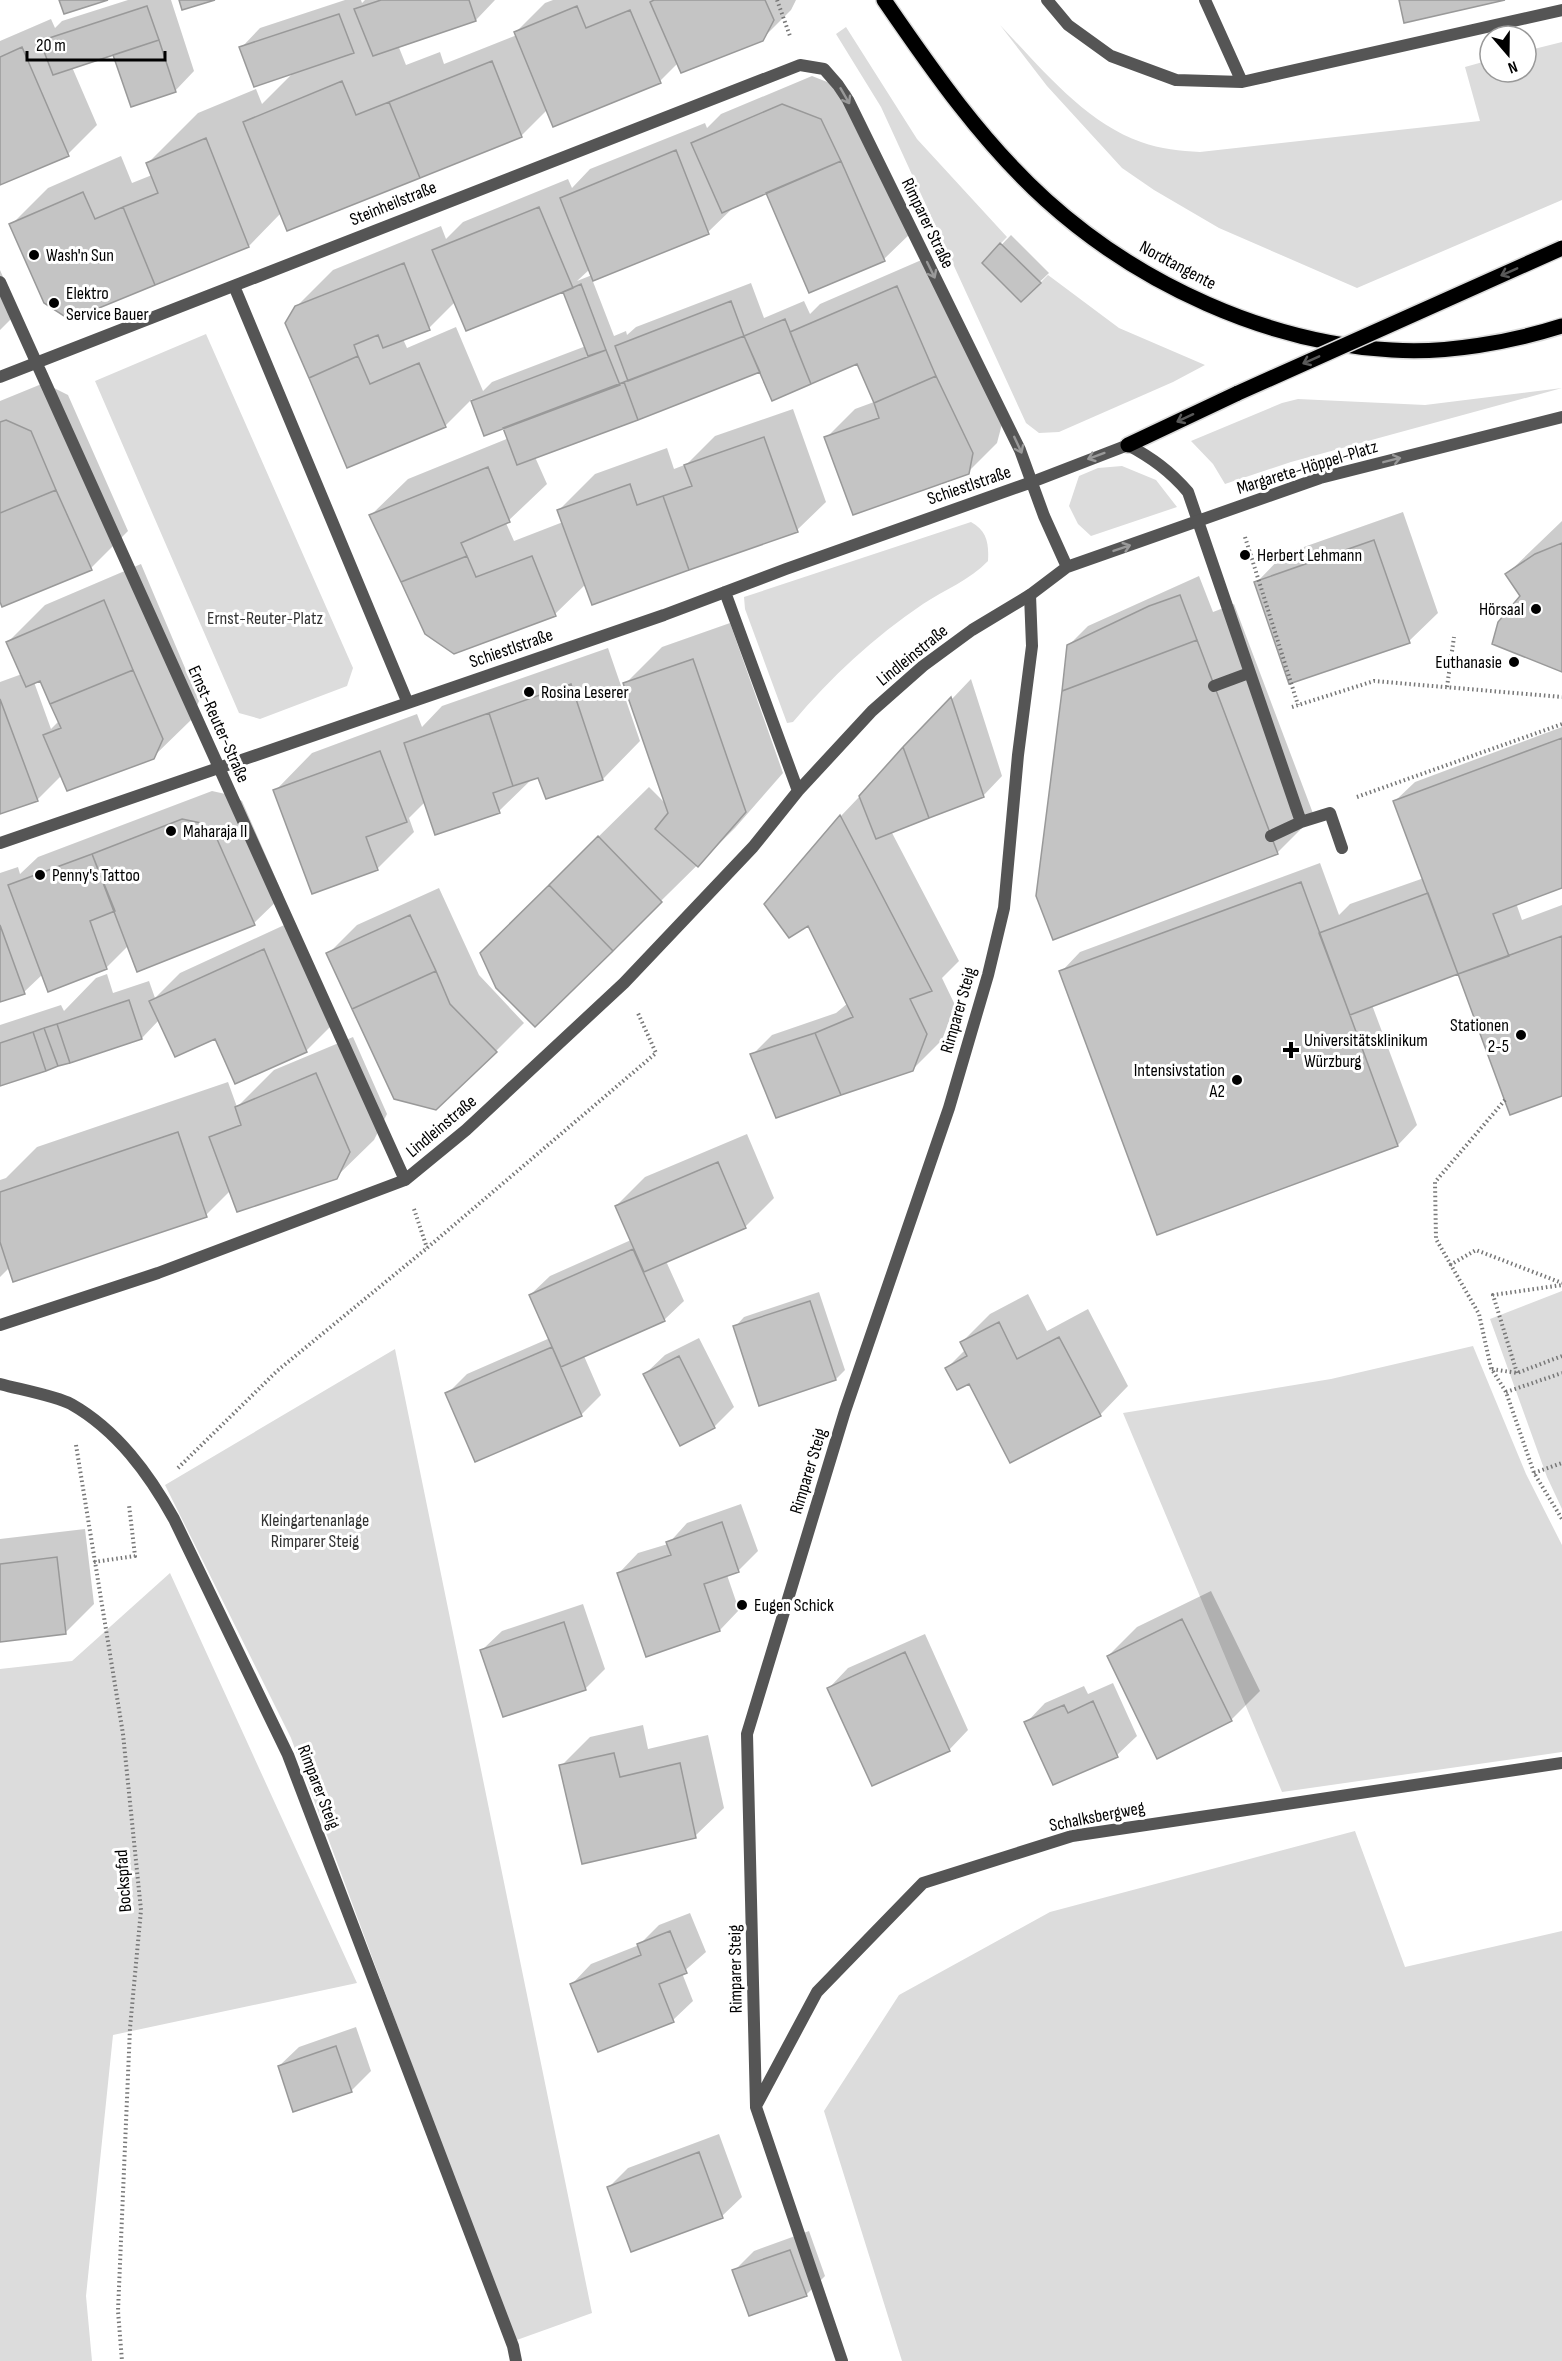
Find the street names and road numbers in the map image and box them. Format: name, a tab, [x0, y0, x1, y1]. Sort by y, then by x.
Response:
street label: Rimparer Straße	[897, 175, 958, 272]
street label: Steinheilstraße	[347, 177, 440, 230]
street label: Nordtangente	[1136, 236, 1220, 294]
street label: Margarete-Höppel-Platz	[1234, 436, 1381, 499]
street label: Schiestlstraße	[925, 461, 1014, 510]
street label: Lindleinstraße	[873, 620, 952, 690]
street label: Schiestlstraße	[467, 624, 556, 673]
street label: Ernst-Reuter-Straße	[183, 663, 254, 786]
street label: Rimparer Steig	[936, 965, 981, 1056]
street label: Lindleinstraße	[402, 1091, 481, 1162]
street label: Rimparer Steig	[785, 1426, 831, 1517]
street label: Rimparer Steig	[293, 1742, 344, 1832]
street label: Schalksbergweg	[1048, 1797, 1147, 1836]
street label: Bockspfad	[111, 1849, 136, 1913]
street label: Rimparer Steig	[724, 1925, 747, 2013]

